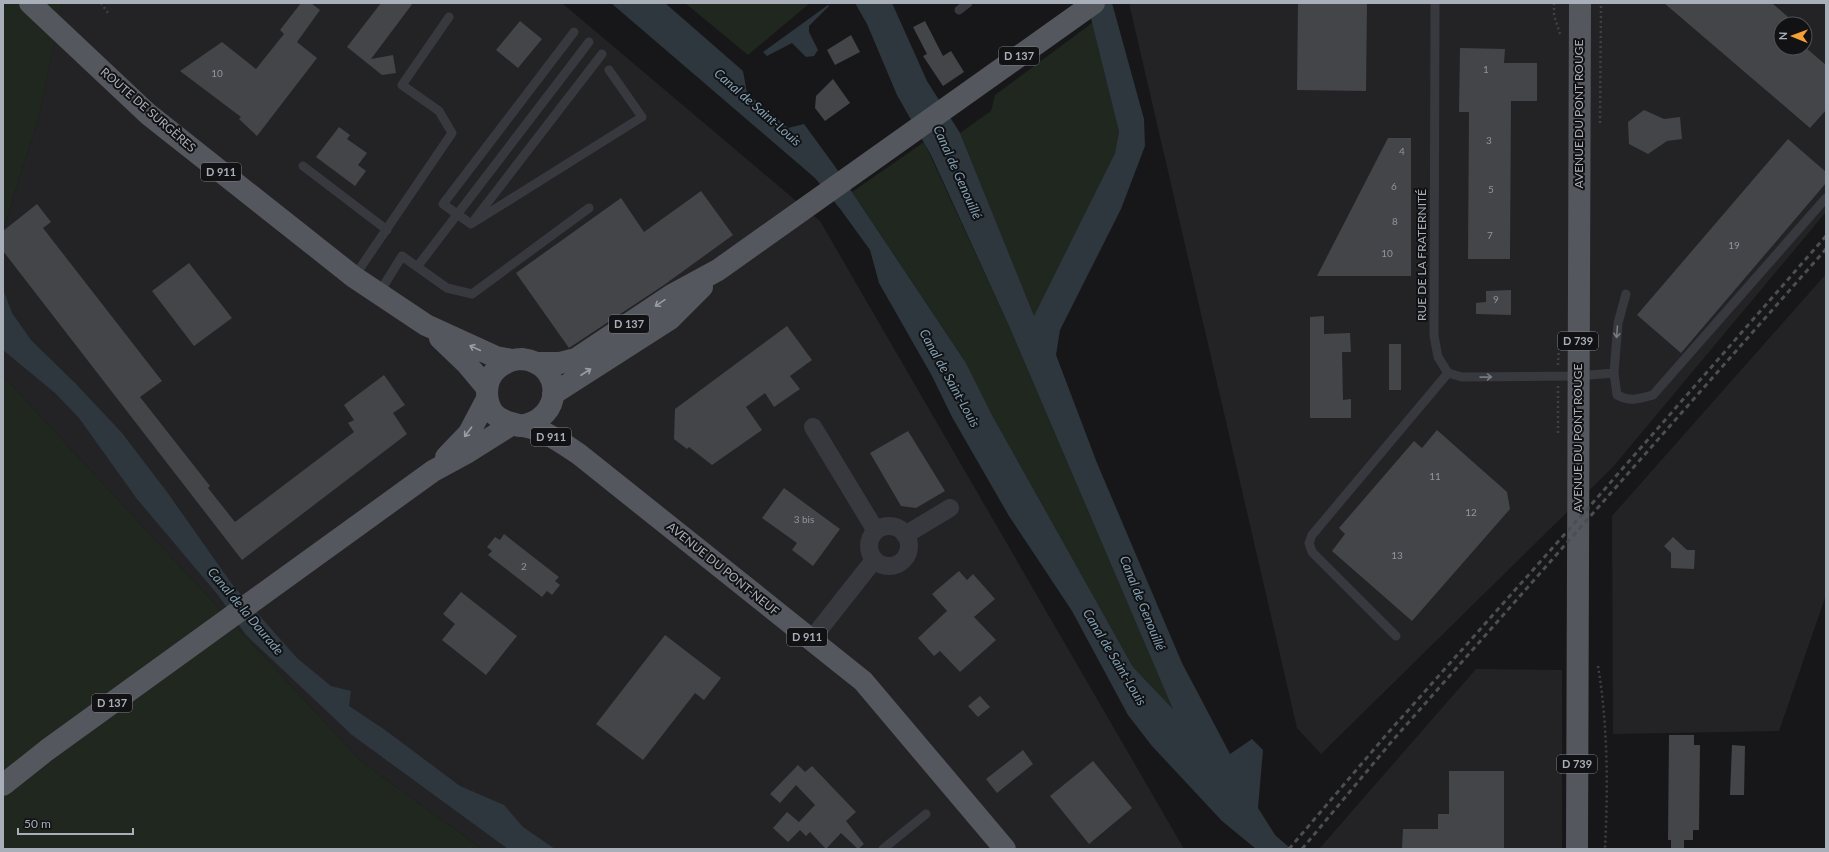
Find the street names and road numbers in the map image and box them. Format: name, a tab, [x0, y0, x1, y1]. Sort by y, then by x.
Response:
street label: AVENUE DU PONT ROUGE	[1571, 39, 1586, 188]
road number: D 137	[999, 47, 1039, 65]
street label: ROUTE DE SURGÈRES	[98, 64, 199, 155]
road number: D 911	[201, 163, 241, 181]
street label: RUE DE LA FRATERNITÉ	[1414, 189, 1429, 321]
road number: D 137	[609, 315, 649, 333]
road number: D 739	[1558, 332, 1598, 350]
street label: AVENUE DU PONT ROUGE	[1570, 363, 1585, 512]
road number: D 911	[531, 428, 571, 446]
street label: AVENUE DU PONT-NEUF	[664, 519, 783, 619]
road number: D 911	[787, 628, 827, 646]
road number: D 137	[92, 694, 132, 712]
road number: D 739	[1557, 755, 1597, 773]

